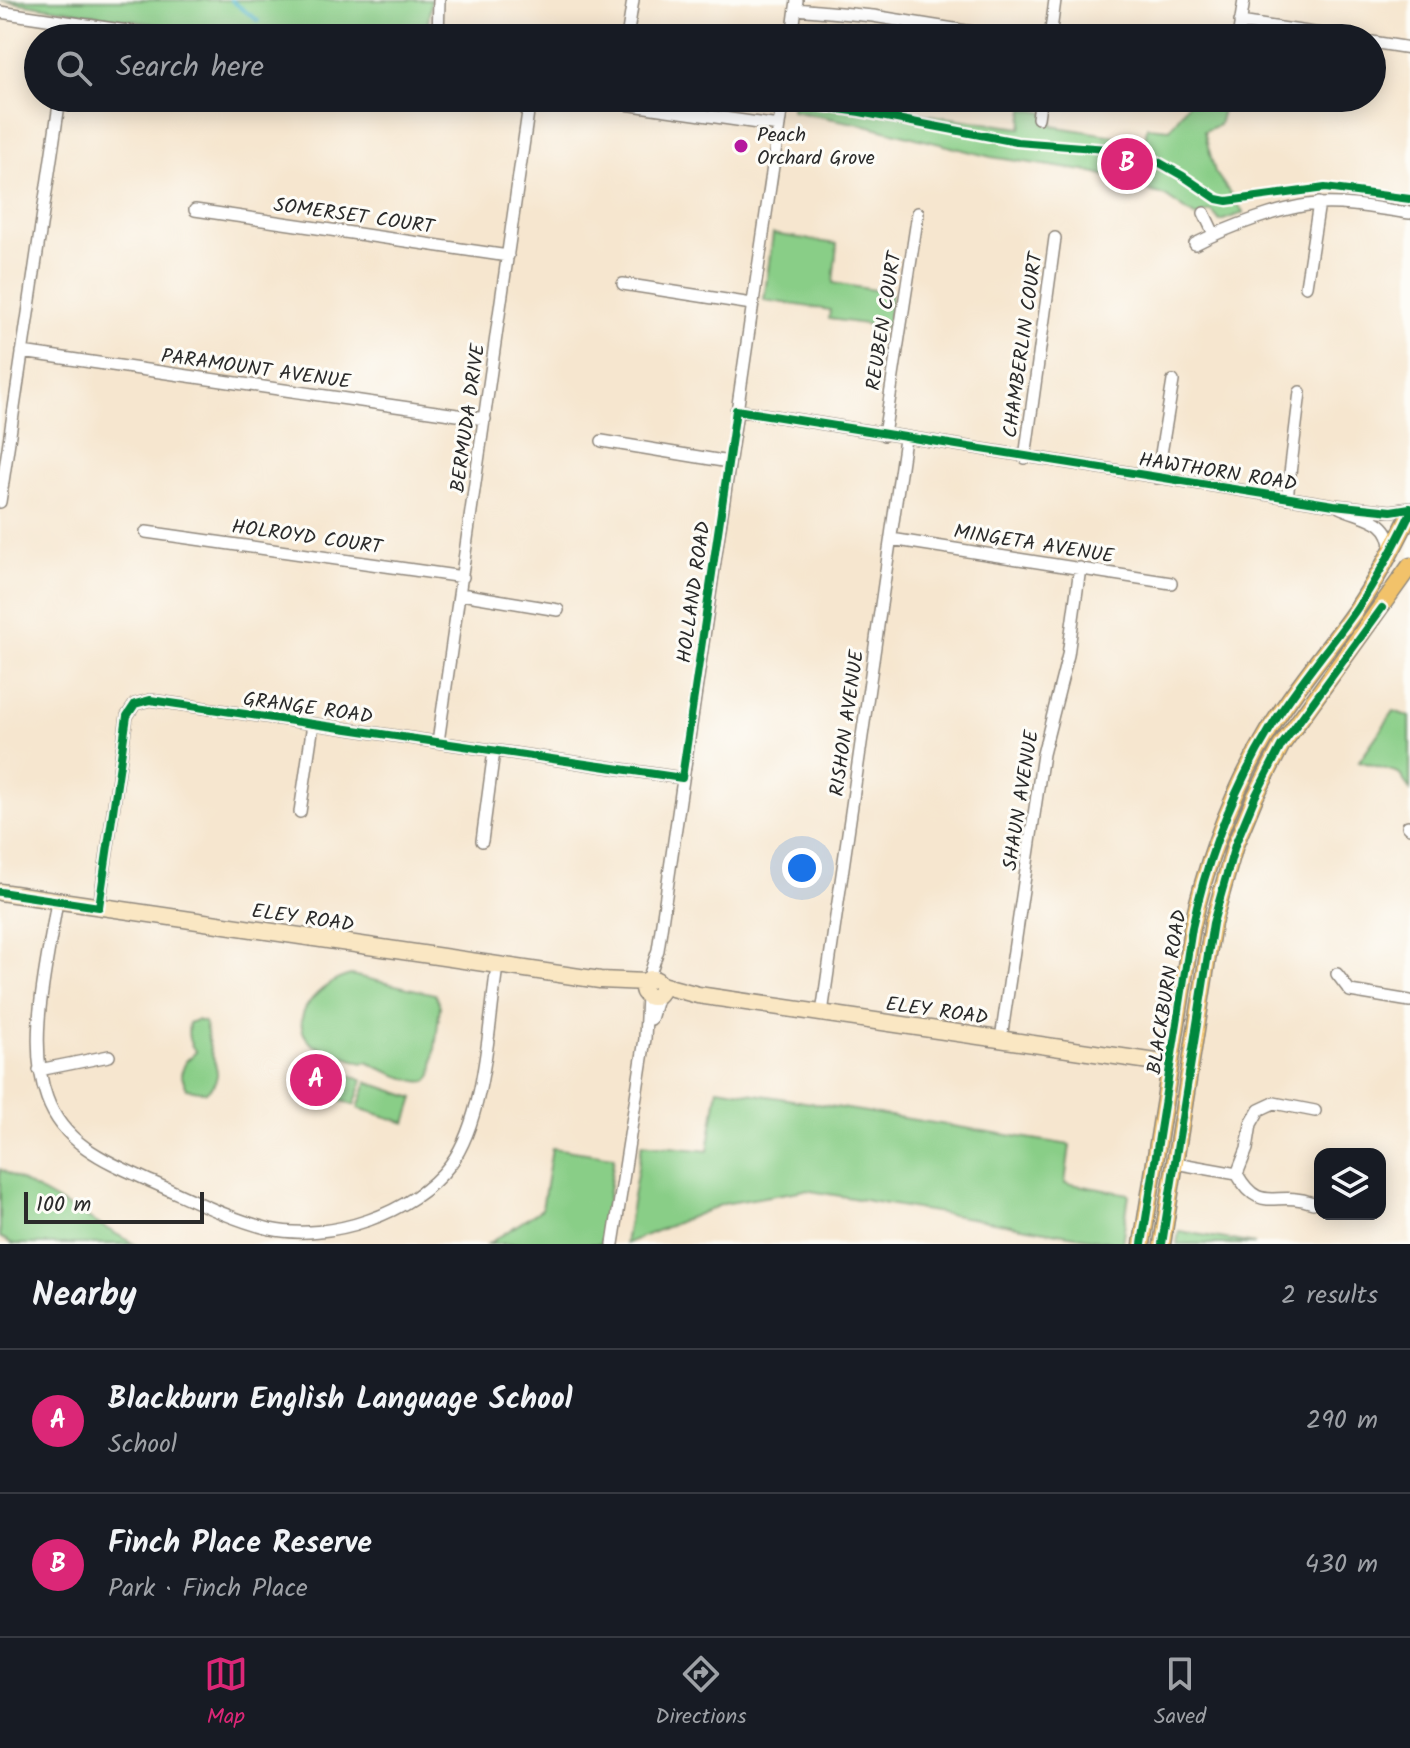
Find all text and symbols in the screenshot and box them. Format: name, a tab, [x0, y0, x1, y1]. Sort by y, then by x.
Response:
search box	[24, 24, 1386, 112]
text: Search here	[116, 44, 264, 92]
icon: search	[52, 46, 96, 90]
place label: Peach Orchard Grove	[757, 120, 875, 175]
pin: B	[1101, 134, 1153, 194]
marker: Peach Orchard Grove	[732, 137, 750, 155]
street label: SOMERSET COURT	[271, 190, 438, 244]
street label: REUBEN COURT	[858, 247, 912, 393]
street label: CHAMBERLIN COURT	[995, 248, 1053, 440]
street label: BERMUDA DRIVE	[443, 340, 495, 495]
street label: PARAMOUNT AVENUE	[159, 341, 354, 399]
street label: HAWTHORN ROAD	[1136, 445, 1299, 501]
street label: HOLROYD COURT	[229, 512, 386, 565]
street label: MINGETA AVENUE	[951, 516, 1117, 574]
street label: HOLLAND ROAD	[669, 519, 721, 665]
street label: RISHON AVENUE	[822, 647, 874, 798]
street label: GRANGE ROAD	[241, 684, 375, 734]
street label: SHAUN AVENUE	[995, 727, 1049, 873]
your location	[782, 848, 822, 888]
street label: ELEY ROAD	[250, 896, 356, 942]
street label: BLACKBURN ROAD	[1139, 907, 1197, 1077]
street label: ELEY ROAD	[884, 989, 990, 1035]
pin: A	[290, 1050, 342, 1110]
map controls	[1314, 1148, 1386, 1220]
button: layers	[1314, 1148, 1386, 1220]
scale bar	[24, 1188, 204, 1224]
text: 100 m	[36, 1188, 91, 1223]
text: Nearby	[32, 1269, 137, 1323]
text: 2 results	[1281, 1275, 1378, 1317]
text: Blackburn English Language School	[108, 1376, 573, 1424]
text: A	[50, 1400, 66, 1442]
text: 290 m	[1306, 1400, 1378, 1442]
text: School	[108, 1424, 177, 1466]
text: Finch Place Reserve	[108, 1520, 372, 1568]
text: B	[50, 1544, 66, 1586]
text: 430 m	[1305, 1544, 1378, 1586]
text: Park · Finch Place	[108, 1568, 308, 1610]
tab: Map	[204, 1652, 248, 1735]
tab: Directions	[655, 1652, 747, 1735]
tab: Saved	[1154, 1652, 1206, 1735]

